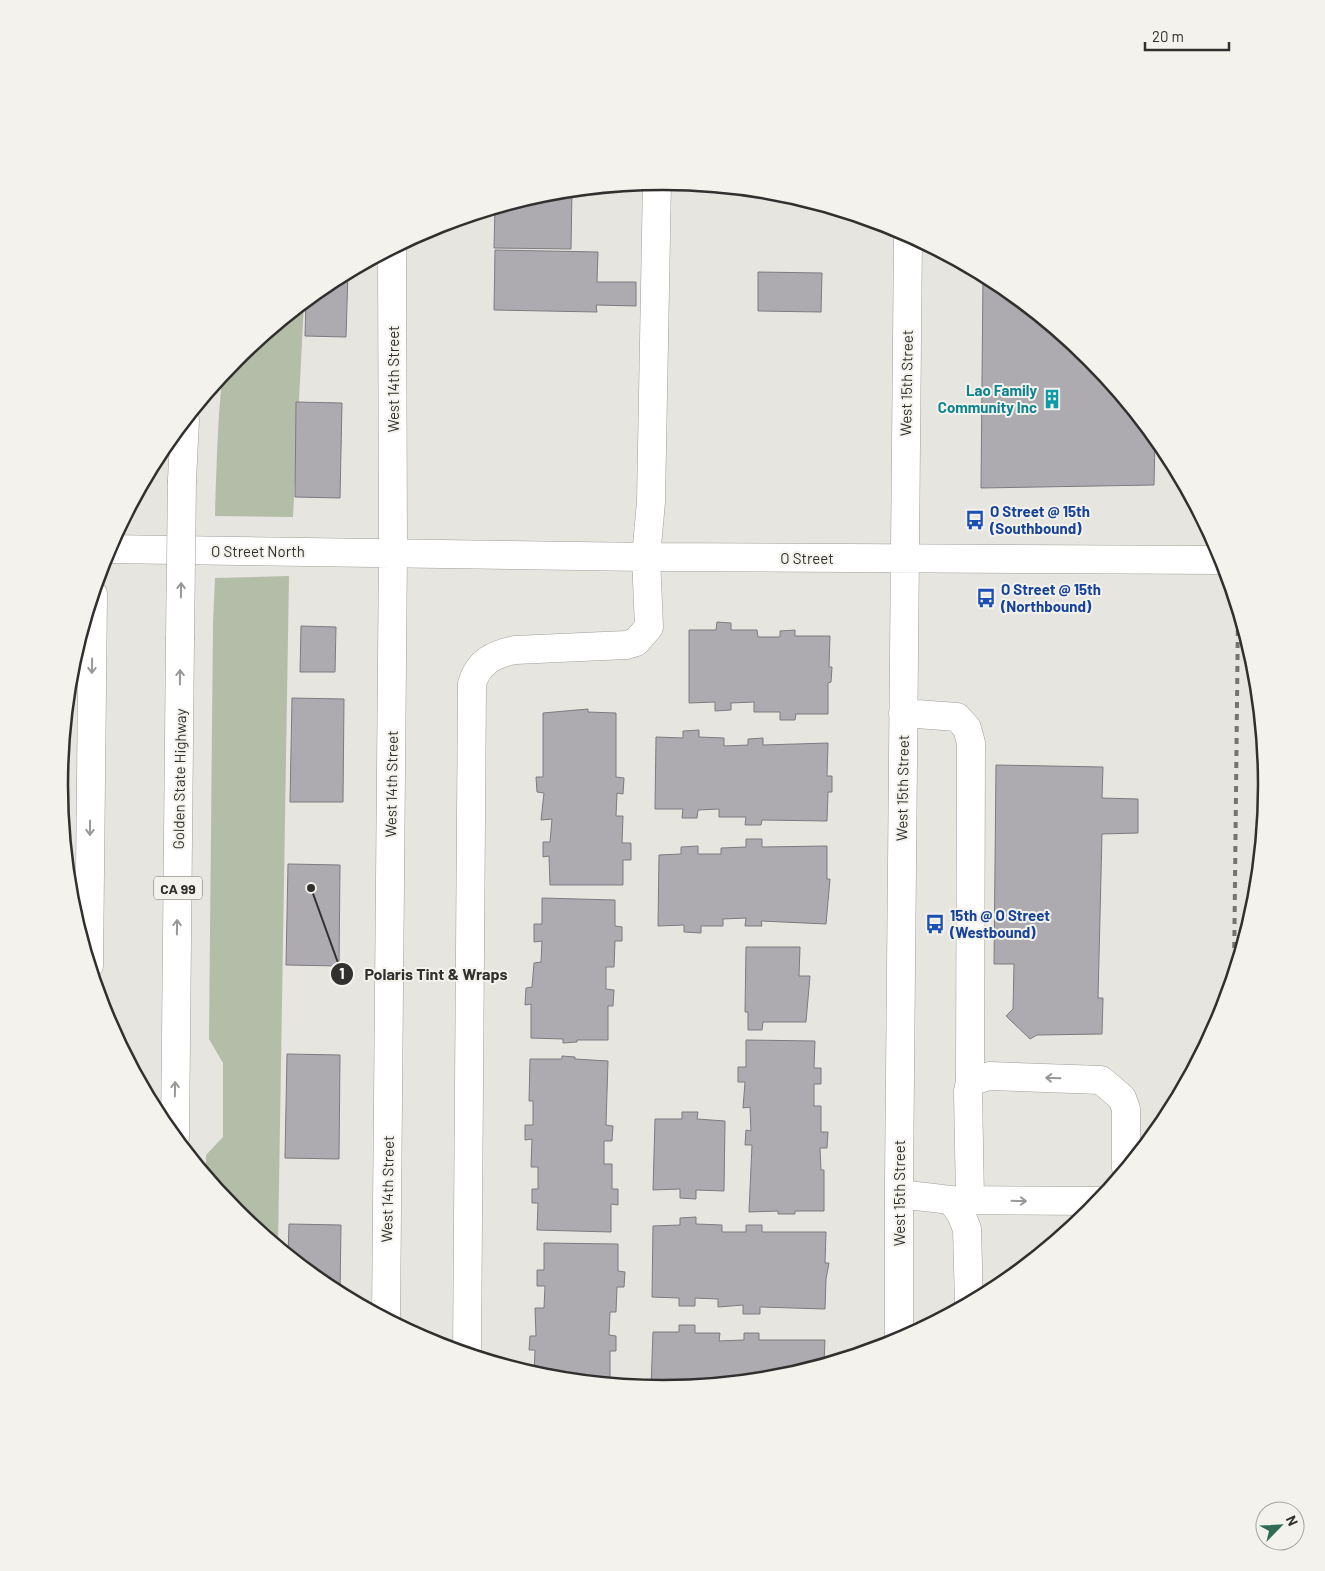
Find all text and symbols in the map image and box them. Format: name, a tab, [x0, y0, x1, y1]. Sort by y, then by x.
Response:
scale bar	[1145, 20, 1229, 52]
text: 20 m	[1152, 27, 1184, 45]
street label: West 14th Street	[384, 326, 402, 432]
street label: West 15th Street	[896, 330, 916, 436]
place label: Lao Family Community Inc	[938, 381, 1037, 416]
building icon: Lao Family Community Inc	[1041, 388, 1063, 410]
place label: O Street @ 15th (Southbound)	[989, 502, 1090, 537]
bus stop icon: O Street @ 15th (Southbound)	[964, 509, 986, 531]
street label: O Street North	[211, 542, 305, 560]
street label: O Street	[780, 549, 834, 567]
place label: O Street @ 15th (Northbound)	[1000, 580, 1101, 615]
one-way arrow	[176, 582, 186, 598]
bus stop icon: O Street @ 15th (Northbound)	[975, 587, 997, 609]
one-way arrow	[87, 658, 97, 674]
one-way arrow	[175, 669, 185, 686]
street label: Golden State Highway	[169, 708, 189, 850]
street label: West 14th Street	[381, 730, 401, 838]
street label: West 15th Street	[892, 735, 912, 841]
one-way arrow	[85, 820, 95, 836]
road number: CA 99	[154, 876, 202, 900]
place label: 15th @ O Street (Westbound)	[949, 906, 1050, 941]
bus stop icon: 15th @ O Street (Westbound)	[924, 913, 946, 935]
one-way arrow	[172, 919, 182, 936]
callout: Polaris Tint & Wraps	[330, 958, 518, 989]
text: 1	[339, 964, 345, 982]
text: Polaris Tint & Wraps	[364, 964, 508, 983]
one-way arrow	[1045, 1074, 1061, 1083]
one-way arrow	[170, 1082, 180, 1098]
street label: West 14th Street	[377, 1135, 397, 1243]
street label: West 15th Street	[890, 1140, 908, 1246]
one-way arrow	[1010, 1196, 1027, 1206]
north arrow	[1255, 1501, 1305, 1551]
text: N	[1283, 1513, 1302, 1528]

